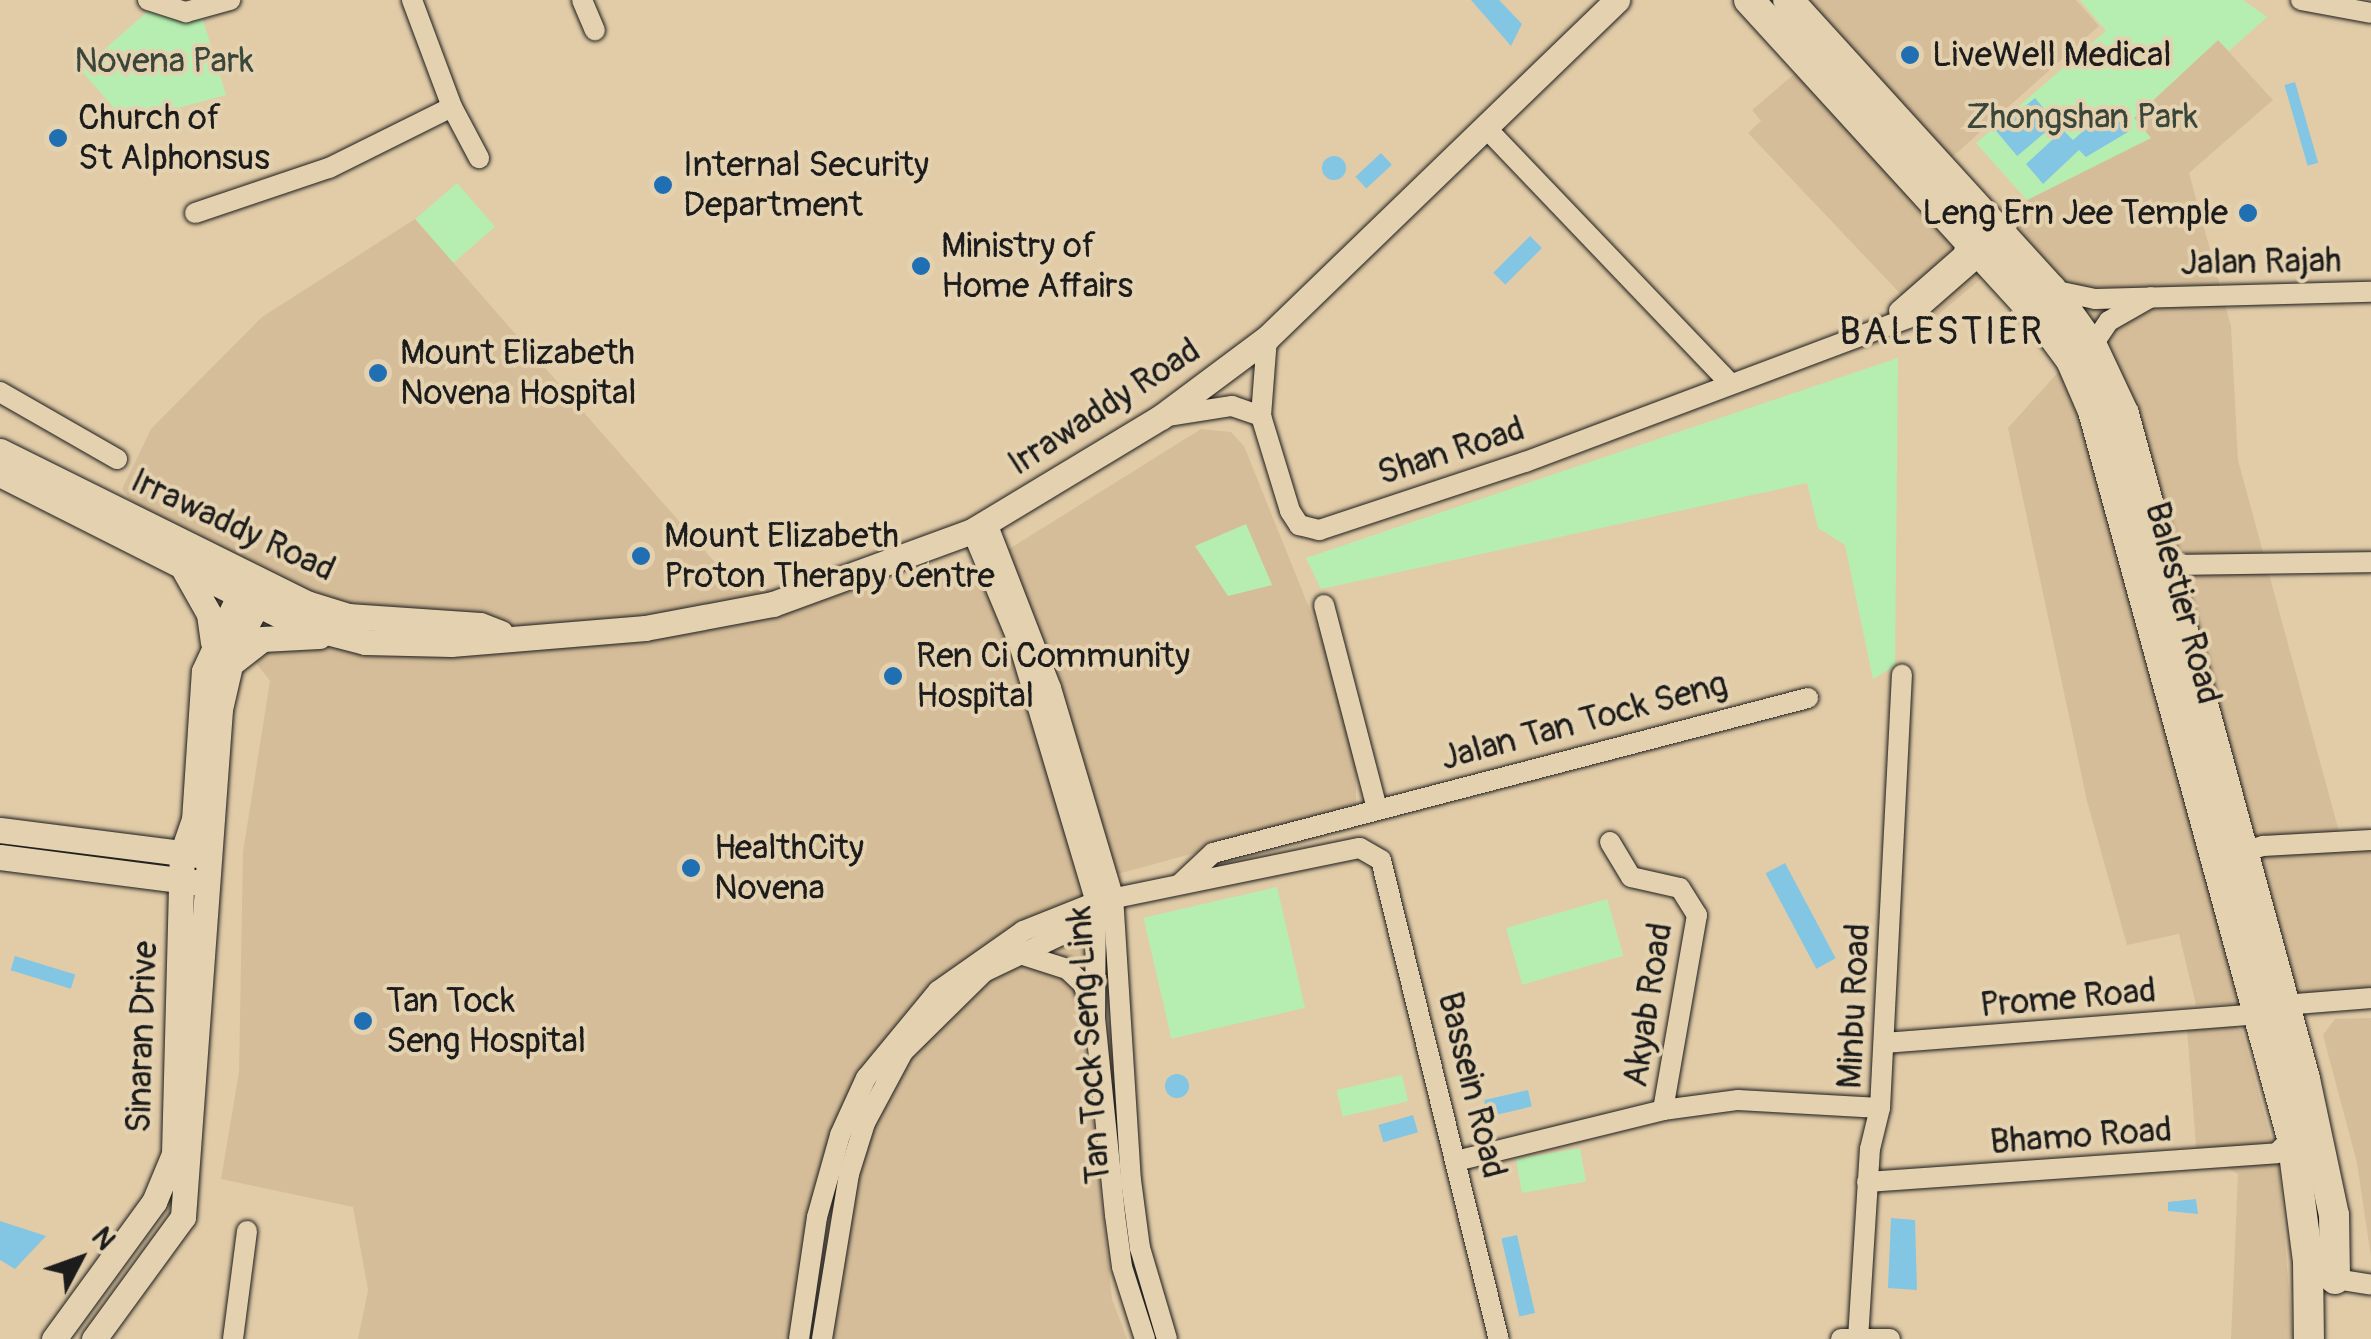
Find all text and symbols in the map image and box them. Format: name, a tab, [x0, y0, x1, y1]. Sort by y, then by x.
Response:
place label: LiveWell Medical	[1932, 34, 2172, 76]
park label: Novena Park	[74, 40, 254, 82]
marker: LiveWell Medical	[1897, 42, 1923, 68]
park label: Zhongshan Park	[1966, 96, 2198, 138]
place label: Church of St Alphonsus	[78, 97, 270, 179]
marker: Church of St Alphonsus	[47, 127, 69, 149]
place label: Internal Security Department	[683, 144, 929, 226]
marker: Internal Security Department	[652, 174, 674, 196]
place label: Leng Ern Jee Temple	[1922, 192, 2228, 234]
marker: Leng Ern Jee Temple	[2237, 202, 2259, 224]
place label: Ministry of Home Affairs	[941, 225, 1133, 307]
street label: Jalan Rajah	[2180, 240, 2342, 284]
marker: Ministry of Home Affairs	[910, 255, 932, 277]
district label: BALESTIER	[1839, 310, 2045, 356]
street label: Irrawaddy Road	[1000, 329, 1208, 485]
place label: Mount Elizabeth Novena Hospital	[400, 332, 636, 414]
marker: Mount Elizabeth Novena Hospital	[365, 360, 391, 386]
street label: Shan Road	[1372, 408, 1530, 494]
street label: Irrawaddy Road	[124, 459, 342, 591]
street label: Balestier Road	[2136, 497, 2230, 709]
place label: Mount Elizabeth Proton Therapy Centre	[664, 515, 995, 597]
marker: Mount Elizabeth Proton Therapy Centre	[628, 543, 654, 569]
place label: Ren Ci Community Hospital	[916, 635, 1190, 717]
marker: Ren Ci Community Hospital	[880, 663, 906, 689]
street label: Jalan Tan Tock Seng	[1436, 663, 1732, 779]
place label: HealthCity Novena	[714, 827, 864, 909]
marker: HealthCity Novena	[678, 855, 704, 881]
street label: Tan Tock Seng Link	[1058, 905, 1120, 1185]
street label: Akyab Road	[1614, 920, 1682, 1090]
street label: Minbu Road	[1829, 922, 1879, 1090]
street label: Sinaran Drive	[118, 940, 166, 1134]
street label: Prome Road	[1978, 969, 2158, 1027]
place label: Tan Tock Seng Hospital	[386, 980, 586, 1062]
street label: Bassein Road	[1429, 988, 1515, 1182]
marker: Tan Tock Seng Hospital	[350, 1008, 376, 1034]
street label: Bhamo Road	[1989, 1109, 2173, 1163]
north arrow	[30, 1209, 130, 1309]
text: N	[84, 1220, 122, 1258]

